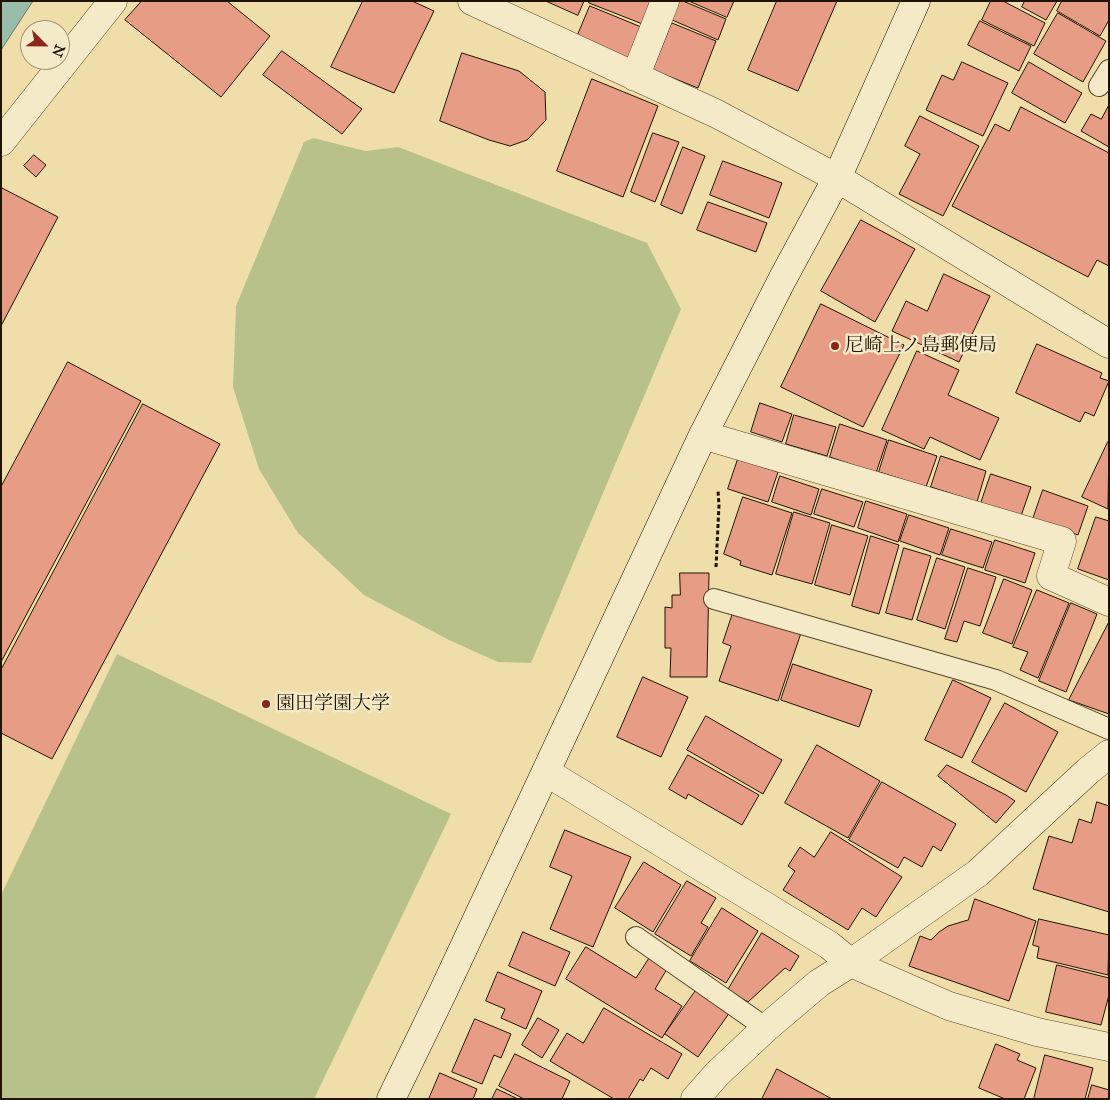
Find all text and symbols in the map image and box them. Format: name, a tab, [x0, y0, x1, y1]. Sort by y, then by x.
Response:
north arrow	[20, 20, 70, 70]
text: N	[48, 42, 68, 59]
place label: 尼崎上ノ島郵便局	[845, 335, 997, 357]
marker: 尼崎上ノ島郵便局	[829, 340, 841, 352]
place label: 園田学園大学	[276, 693, 390, 715]
marker: 園田学園大学	[260, 698, 272, 710]

